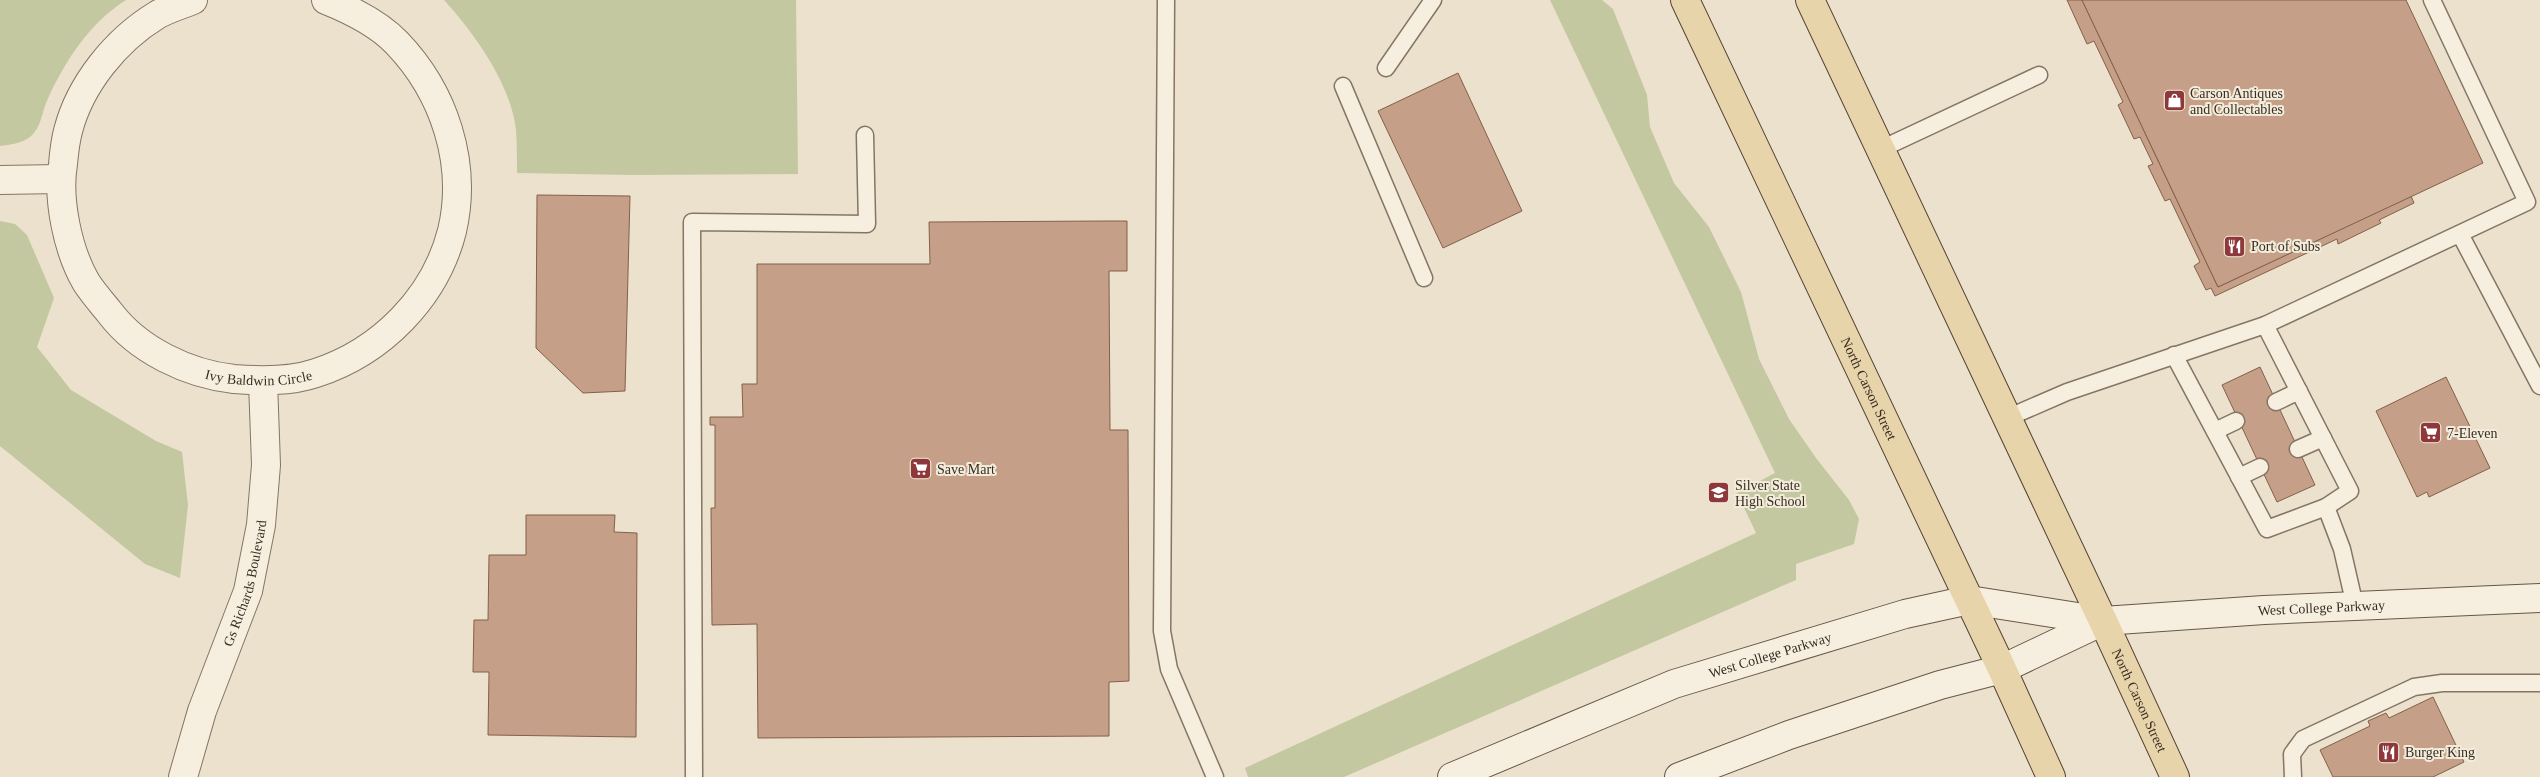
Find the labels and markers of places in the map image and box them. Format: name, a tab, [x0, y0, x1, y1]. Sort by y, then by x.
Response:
place label: Carson Antiques and Collectables	[2190, 86, 2283, 117]
shop icon: Carson Antiques and Collectables	[2162, 89, 2186, 113]
restaurant icon: Port of Subs	[2223, 234, 2247, 258]
place label: Port of Subs	[2251, 239, 2320, 254]
supermarket icon: 7-Eleven	[2419, 421, 2443, 445]
place label: 7-Eleven	[2447, 426, 2498, 441]
supermarket icon: Save Mart	[909, 457, 933, 481]
place label: Save Mart	[937, 462, 995, 477]
place label: Silver State High School	[1735, 478, 1806, 509]
school or university icon: Silver State High School	[1707, 481, 1731, 505]
restaurant icon: Burger King	[2377, 740, 2401, 764]
place label: Burger King	[2405, 745, 2475, 760]

